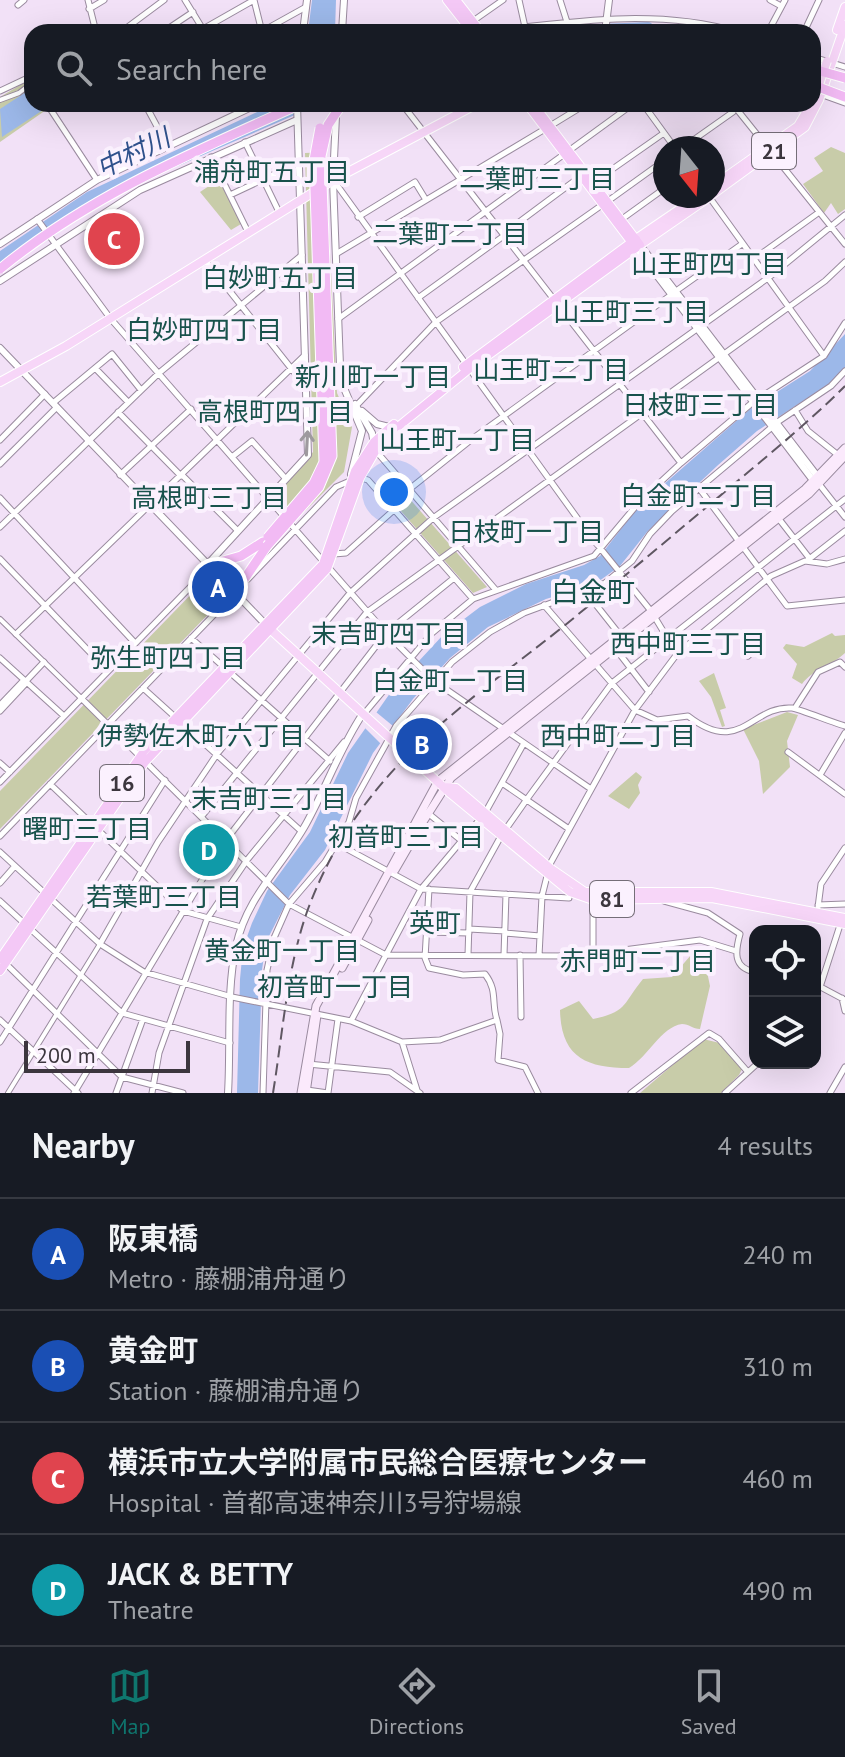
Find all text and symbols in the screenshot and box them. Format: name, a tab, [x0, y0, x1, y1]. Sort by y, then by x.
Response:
search box	[24, 24, 821, 112]
icon: search	[52, 46, 96, 90]
text: Search here	[116, 49, 267, 88]
water label: 中村川	[90, 119, 178, 184]
road number: 21	[752, 133, 796, 169]
north arrow	[653, 136, 725, 208]
district label: 浦舟町五丁目	[194, 155, 350, 188]
district label: 二葉町三丁目	[459, 162, 615, 195]
pin: C	[88, 209, 140, 269]
district label: 二葉町二丁目	[372, 217, 528, 250]
district label: 山王町四丁目	[631, 247, 787, 280]
district label: 白妙町五丁目	[202, 261, 358, 294]
district label: 山王町三丁目	[553, 295, 709, 328]
district label: 白妙町四丁目	[126, 313, 282, 346]
district label: 山王町二丁目	[473, 353, 629, 386]
district label: 新川町一丁目	[295, 360, 451, 393]
district label: 日枝町三丁目	[622, 388, 778, 421]
district label: 高根町四丁目	[197, 395, 353, 428]
district label: 山王町一丁目	[379, 423, 535, 456]
one-way arrow	[300, 431, 315, 457]
your location	[374, 472, 414, 512]
district label: 白金町二丁目	[620, 479, 776, 512]
district label: 高根町三丁目	[131, 481, 287, 514]
district label: 日枝町一丁目	[448, 515, 604, 548]
pin: A	[192, 557, 244, 617]
district label: 白金町	[551, 573, 635, 610]
district label: 末吉町四丁目	[311, 617, 467, 650]
district label: 西中町三丁目	[610, 627, 766, 660]
district label: 弥生町四丁目	[90, 641, 246, 674]
district label: 白金町一丁目	[372, 664, 528, 697]
pin: B	[396, 714, 448, 774]
district label: 伊勢佐木町六丁目	[97, 719, 305, 752]
district label: 西中町二丁目	[540, 719, 696, 752]
road number: 16	[100, 765, 144, 801]
district label: 末吉町三丁目	[191, 782, 347, 815]
district label: 曙町三丁目	[22, 812, 152, 845]
pin: D	[183, 820, 235, 880]
district label: 初音町三丁目	[328, 820, 484, 853]
district label: 若葉町三丁目	[86, 880, 242, 913]
road number: 81	[590, 881, 634, 917]
district label: 英町	[409, 906, 461, 939]
map controls	[749, 925, 821, 1069]
button: locate	[749, 925, 821, 997]
district label: 黄金町一丁目	[204, 934, 360, 967]
district label: 赤門町二丁目	[560, 944, 716, 977]
district label: 初音町一丁目	[257, 970, 413, 1003]
button: layers	[749, 997, 821, 1069]
scale bar	[24, 1037, 190, 1073]
text: 200 m	[36, 1041, 96, 1069]
text: Nearby	[32, 1123, 134, 1167]
text: 4 results	[718, 1129, 813, 1162]
text: 阪東橋	[108, 1218, 198, 1257]
text: A	[50, 1238, 66, 1271]
text: 240 m	[742, 1238, 813, 1271]
text: Metro · 藤棚浦舟通り	[108, 1262, 350, 1295]
text: 黄金町	[108, 1330, 198, 1369]
text: B	[50, 1350, 66, 1383]
text: 310 m	[742, 1350, 813, 1383]
text: Station · 藤棚浦舟通り	[108, 1374, 364, 1407]
text: 横浜市立大学附属市民総合医療センター	[108, 1442, 648, 1481]
text: C	[51, 1462, 65, 1495]
text: 460 m	[742, 1462, 813, 1495]
text: Hospital · 首都高速神奈川3号狩場線	[108, 1486, 522, 1519]
text: JACK & BETTY	[108, 1554, 293, 1593]
text: D	[50, 1574, 66, 1607]
text: 490 m	[742, 1574, 813, 1607]
text: Theatre	[108, 1593, 194, 1626]
tab: Map	[108, 1664, 152, 1740]
tab: Directions	[369, 1664, 464, 1740]
tab: Saved	[681, 1664, 737, 1740]

